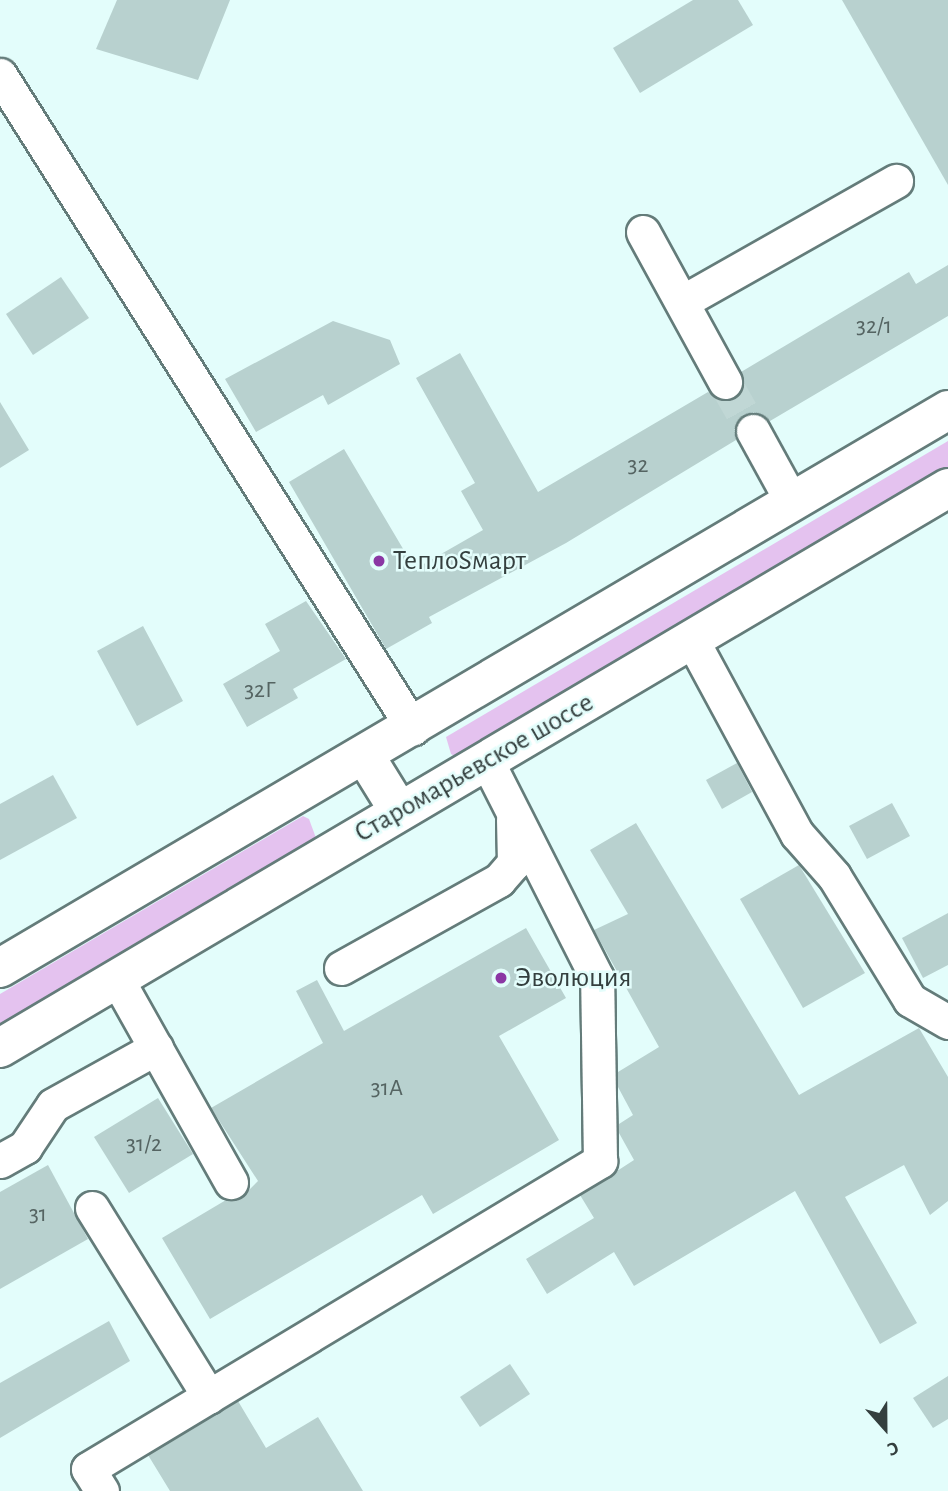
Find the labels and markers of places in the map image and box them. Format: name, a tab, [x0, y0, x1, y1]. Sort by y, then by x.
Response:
place label: ТеплоSмарт	[393, 544, 526, 578]
marker: ТеплоSмарт	[371, 553, 387, 569]
place label: Эволюция	[515, 961, 631, 995]
marker: Эволюция	[493, 970, 509, 986]

